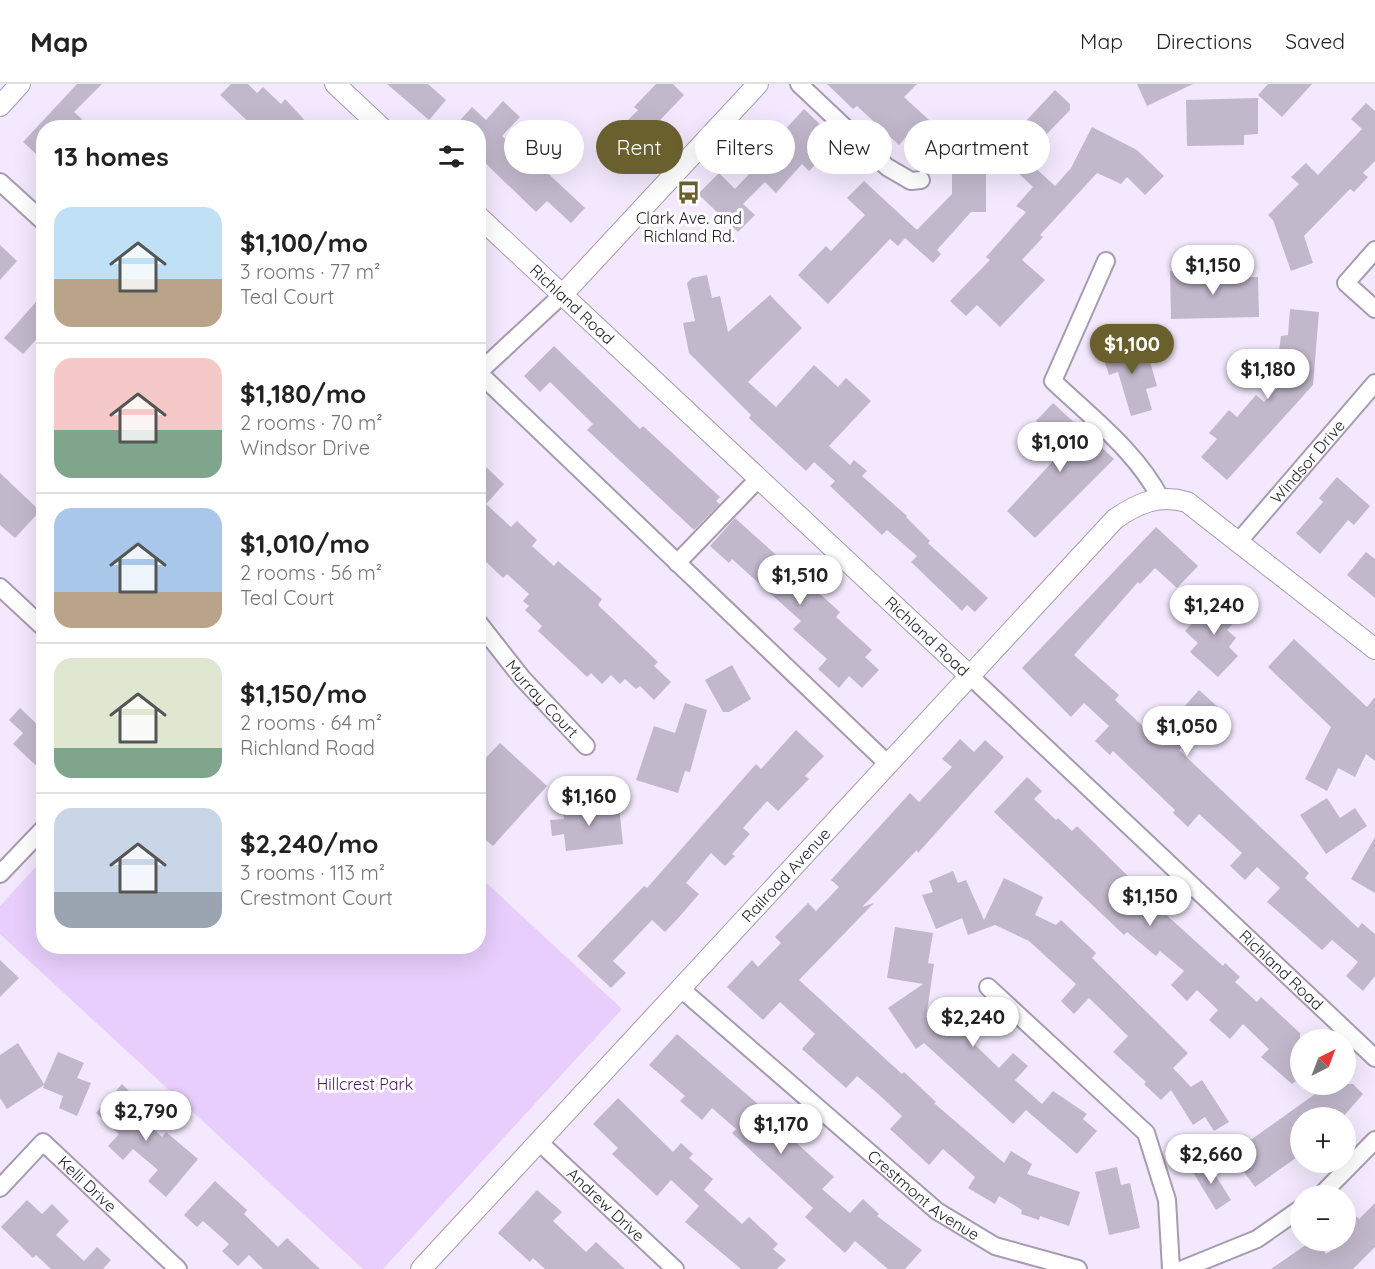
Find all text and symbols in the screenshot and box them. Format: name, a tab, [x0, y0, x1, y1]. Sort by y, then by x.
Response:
text: Map	[30, 24, 88, 59]
text: Map	[1080, 28, 1123, 54]
text: Directions	[1156, 28, 1252, 54]
text: Saved	[1285, 28, 1345, 54]
chip: Buy	[504, 120, 584, 174]
chip: Rent	[596, 120, 683, 174]
chip: Filters	[695, 120, 795, 174]
chip: New	[807, 120, 892, 174]
chip: Apartment	[904, 120, 1050, 174]
text: 13 homes	[54, 140, 169, 173]
icon: filters	[435, 140, 468, 173]
bus stop icon: Clark Ave. and Richland Rd.	[676, 180, 702, 206]
place label: Clark Ave. and Richland Rd.	[636, 208, 742, 246]
text: $1,100/mo	[240, 226, 368, 259]
icon: home	[102, 231, 174, 303]
pin: $1,150	[1164, 245, 1262, 296]
text: $1,150	[1185, 252, 1241, 277]
text: 3 rooms · 77 m²	[240, 259, 380, 284]
street label: Richland Road	[526, 260, 619, 348]
text: Teal Court	[240, 284, 334, 309]
pin: $1,100	[1083, 324, 1181, 375]
text: $1,100	[1104, 331, 1160, 356]
pin: $1,180	[1219, 349, 1317, 400]
text: $1,180	[1241, 356, 1295, 381]
text: $1,180/mo	[240, 377, 366, 410]
icon: home	[102, 382, 174, 454]
text: 2 rooms · 70 m²	[240, 410, 383, 435]
street label: Windsor Drive	[1266, 415, 1349, 507]
pin: $1,010	[1011, 422, 1109, 473]
text: $1,010	[1031, 429, 1089, 454]
text: Windsor Drive	[240, 435, 370, 460]
text: $1,010/mo	[240, 527, 370, 560]
icon: home	[102, 532, 174, 604]
pin: $1,510	[751, 555, 849, 606]
text: 2 rooms · 56 m²	[240, 560, 382, 585]
text: $1,510	[772, 562, 828, 587]
text: Teal Court	[240, 585, 334, 610]
pin: $1,240	[1165, 585, 1263, 636]
street label: Richland Road	[881, 592, 974, 680]
text: $1,240	[1184, 592, 1244, 617]
street label: Murray Court	[501, 656, 583, 742]
text: $1,150/mo	[240, 677, 367, 710]
icon: home	[102, 682, 174, 754]
pin: $1,050	[1138, 706, 1236, 757]
text: 2 rooms · 64 m²	[240, 710, 382, 735]
text: $1,050	[1156, 713, 1218, 738]
text: Richland Road	[240, 735, 375, 760]
pin: $1,160	[540, 776, 638, 827]
text: $1,160	[562, 783, 616, 808]
street label: Railroad Avenue	[737, 823, 834, 926]
text: $2,240/mo	[240, 827, 378, 860]
icon: home	[102, 832, 174, 904]
text: 3 rooms · 113 m²	[240, 860, 385, 885]
pin: $1,150	[1101, 876, 1199, 927]
text: $1,150	[1122, 883, 1178, 908]
text: Crestmont Court	[240, 885, 393, 910]
street label: Richland Road	[1235, 925, 1327, 1014]
pin: $2,240	[924, 997, 1022, 1048]
text: $2,240	[941, 1004, 1005, 1029]
north arrow	[1290, 1029, 1356, 1095]
map controls	[1290, 1029, 1356, 1251]
park label: Hillcrest Park	[317, 1074, 413, 1094]
pin: $2,790	[97, 1091, 195, 1142]
text: $2,790	[114, 1098, 178, 1123]
pin: $1,170	[732, 1104, 830, 1155]
button: +	[1290, 1107, 1356, 1173]
text: $1,170	[754, 1111, 808, 1136]
pin: $2,660	[1162, 1134, 1260, 1185]
text: $2,660	[1179, 1141, 1243, 1166]
street label: Crestmont Avenue	[864, 1145, 983, 1244]
street label: Kelli Drive	[54, 1151, 121, 1216]
street label: Andrew Drive	[563, 1163, 649, 1246]
button: −	[1290, 1185, 1356, 1251]

